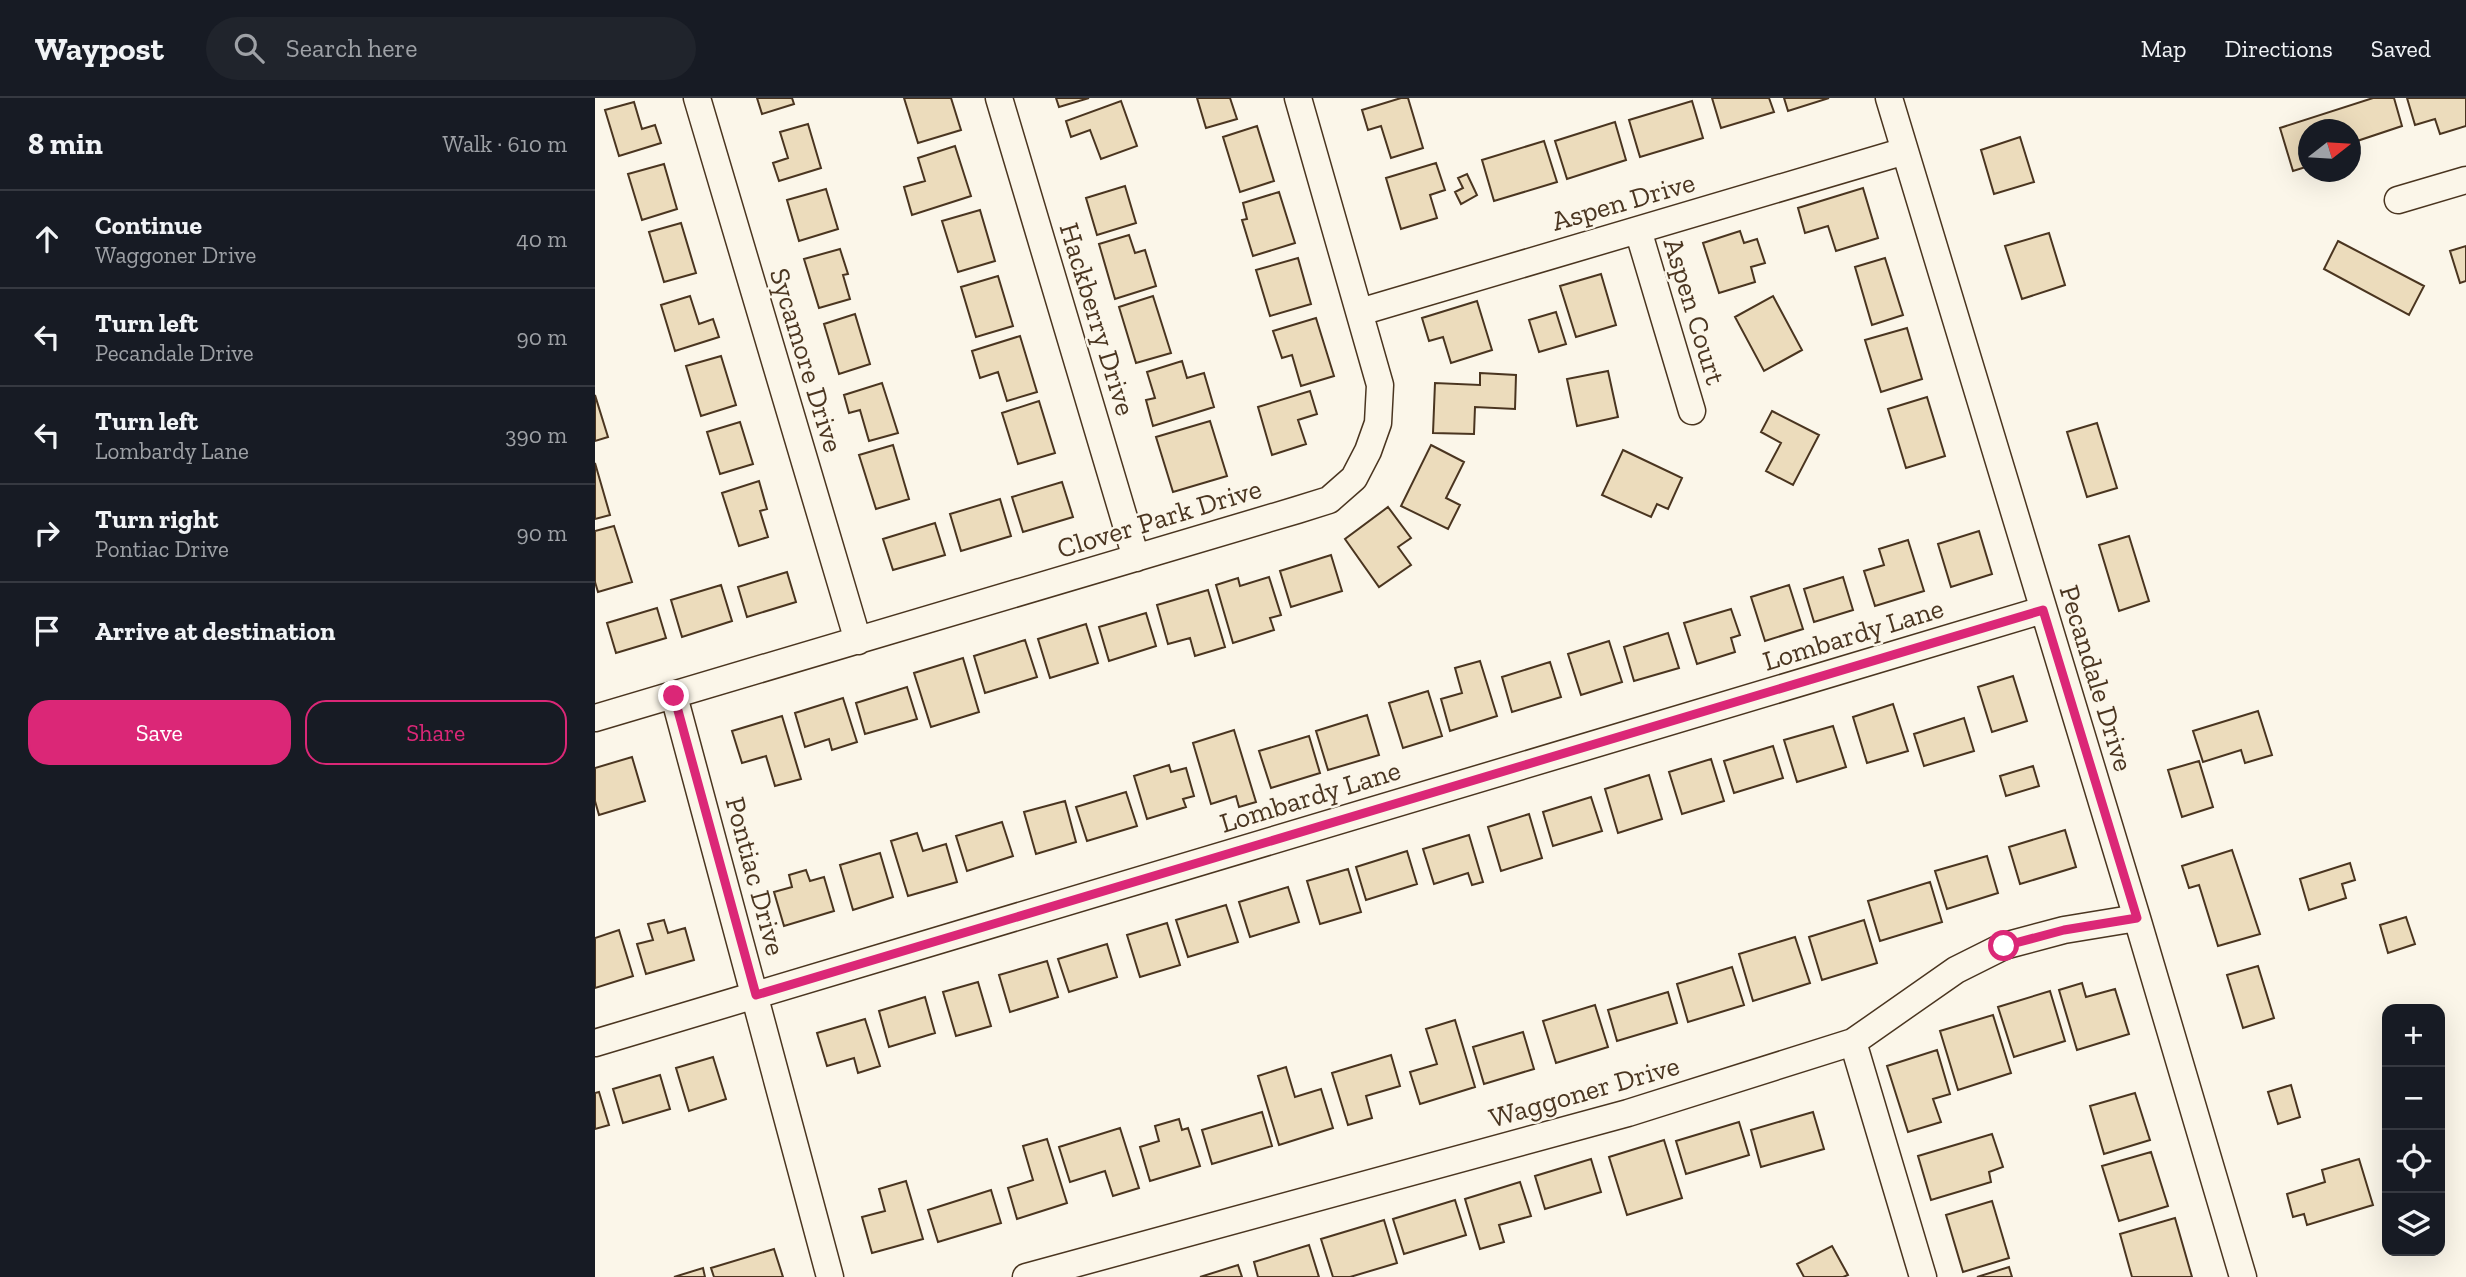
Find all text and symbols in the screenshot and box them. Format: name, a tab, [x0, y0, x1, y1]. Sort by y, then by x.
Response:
search box	[206, 17, 696, 80]
text: Waypost	[35, 29, 164, 68]
icon: search	[230, 29, 268, 67]
text: Search here	[286, 32, 418, 64]
text: Map	[2141, 34, 2187, 63]
text: Directions	[2225, 34, 2333, 63]
text: Saved	[2371, 34, 2431, 63]
north arrow	[2298, 119, 2361, 182]
text: 8 min	[28, 126, 103, 162]
text: Walk · 610 m	[442, 130, 567, 158]
street label: Aspen Drive	[1548, 165, 1698, 238]
text: Continue	[95, 209, 202, 241]
street label: Hackberry Drive	[1053, 219, 1142, 419]
icon: ahead	[28, 220, 66, 258]
text: 40 m	[516, 225, 567, 253]
street label: Aspen Court	[1657, 234, 1733, 389]
text: Waggoner Drive	[95, 241, 256, 269]
street label: Sycamore Drive	[763, 264, 850, 456]
text: Turn left	[95, 307, 198, 339]
icon: left	[28, 318, 66, 356]
text: 90 m	[516, 323, 567, 351]
text: Pecandale Drive	[95, 339, 253, 367]
text: Turn left	[95, 405, 198, 437]
icon: left	[28, 416, 66, 454]
text: 390 m	[505, 421, 567, 449]
text: Lombardy Lane	[95, 437, 249, 465]
street label: Clover Park Drive	[1053, 472, 1265, 565]
text: Turn right	[95, 503, 218, 535]
icon: right	[28, 514, 66, 552]
text: 90 m	[516, 519, 567, 547]
text: Pontiac Drive	[95, 535, 229, 563]
street label: Pecandale Drive	[2053, 581, 2141, 775]
street label: Lombardy Lane	[1759, 591, 1947, 678]
icon: arrive	[28, 612, 66, 650]
text: Arrive at destination	[95, 615, 335, 647]
route end	[658, 680, 689, 711]
button: Save	[28, 700, 291, 765]
button: Share	[305, 700, 567, 765]
street label: Lombardy Lane	[1216, 753, 1404, 840]
street label: Pontiac Drive	[719, 793, 793, 959]
route start	[1988, 930, 2019, 961]
map controls	[2382, 1004, 2445, 1256]
button: +	[2382, 1004, 2445, 1067]
street label: Waggoner Drive	[1485, 1049, 1683, 1134]
button: −	[2382, 1067, 2445, 1130]
button: locate	[2382, 1130, 2445, 1193]
button: layers	[2382, 1193, 2445, 1256]

